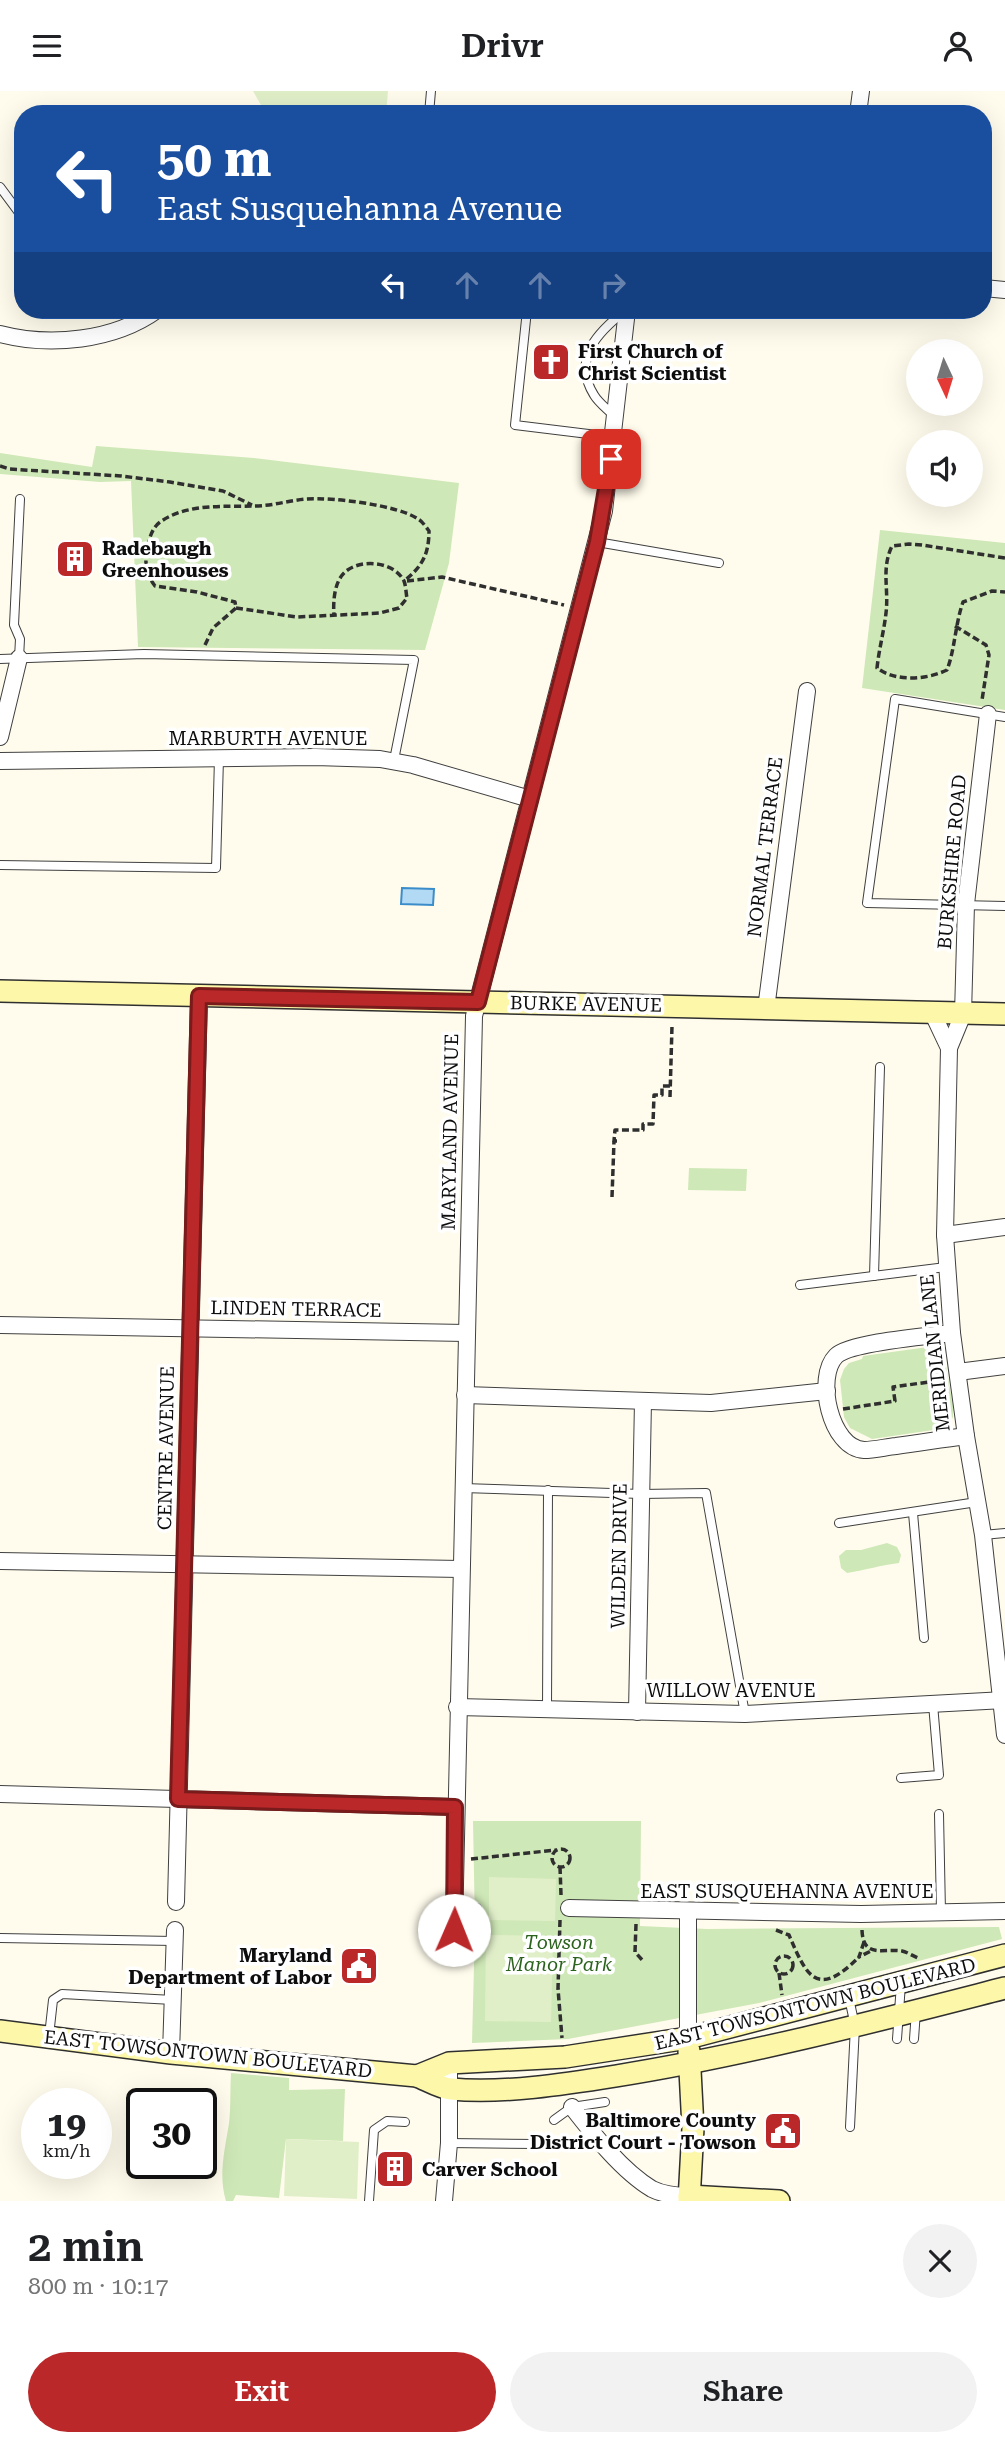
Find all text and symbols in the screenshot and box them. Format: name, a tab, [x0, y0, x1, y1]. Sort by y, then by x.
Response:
icon: menu	[28, 27, 66, 65]
text: Drivr	[461, 27, 544, 65]
icon: person	[939, 27, 977, 65]
text: 50 m	[157, 131, 272, 188]
icon: left	[42, 133, 133, 224]
text: East Susquehanna Avenue	[157, 190, 562, 228]
icon: left	[375, 266, 413, 304]
icon: ahead	[448, 266, 486, 304]
icon: ahead	[521, 266, 559, 304]
icon: right	[594, 266, 632, 304]
north arrow	[906, 339, 984, 417]
map controls	[906, 339, 983, 507]
place label: First Church of Christ Scientist	[578, 340, 727, 385]
church icon: First Church of Christ Scientist	[530, 341, 572, 383]
pin	[581, 429, 641, 489]
button: sound	[906, 430, 983, 507]
icon: arrive	[592, 440, 630, 478]
place label: Radebaugh Greenhouses	[102, 537, 229, 582]
building icon: Radebaugh Greenhouses	[54, 538, 96, 580]
street label: MARBURTH AVENUE	[169, 727, 367, 750]
street label: NORMAL TERRACE	[743, 755, 787, 939]
street label: BURKSHIRE ROAD	[933, 773, 971, 951]
street label: BURKE AVENUE	[510, 991, 662, 1017]
street label: MARYLAND AVENUE	[437, 1033, 463, 1231]
street label: MERIDIAN LANE	[915, 1273, 955, 1433]
street label: LINDEN TERRACE	[210, 1296, 382, 1322]
street label: CENTRE AVENUE	[153, 1366, 179, 1530]
street label: WILDEN DRIVE	[606, 1483, 632, 1629]
street label: WILLOW AVENUE	[646, 1679, 816, 1702]
street label: EAST SUSQUEHANNA AVENUE	[640, 1880, 934, 1903]
position arrow	[417, 1893, 491, 1967]
park label: Towson Manor Park	[505, 1931, 613, 1976]
place label: Maryland Department of Labor	[128, 1944, 332, 1989]
public building icon: Maryland Department of Labor	[338, 1945, 380, 1987]
street label: EAST TOWSONTOWN BOULEVARD	[652, 1953, 978, 2055]
street label: EAST TOWSONTOWN BOULEVARD	[43, 2025, 373, 2083]
speed limit sign: 30	[126, 2088, 217, 2179]
text: 19	[47, 2104, 86, 2145]
place label: Baltimore County District Court - Towson	[530, 2109, 757, 2154]
public building icon: Baltimore County District Court - Towson	[762, 2110, 804, 2152]
text: km/h	[42, 2140, 91, 2161]
building icon: Carver School	[374, 2148, 416, 2190]
place label: Carver School	[422, 2158, 558, 2181]
text: 2 min	[28, 2222, 144, 2271]
button: close	[903, 2224, 977, 2298]
text: 800 m · 10:17	[28, 2273, 168, 2300]
button: Exit	[28, 2352, 496, 2432]
button: Share	[510, 2352, 977, 2432]

